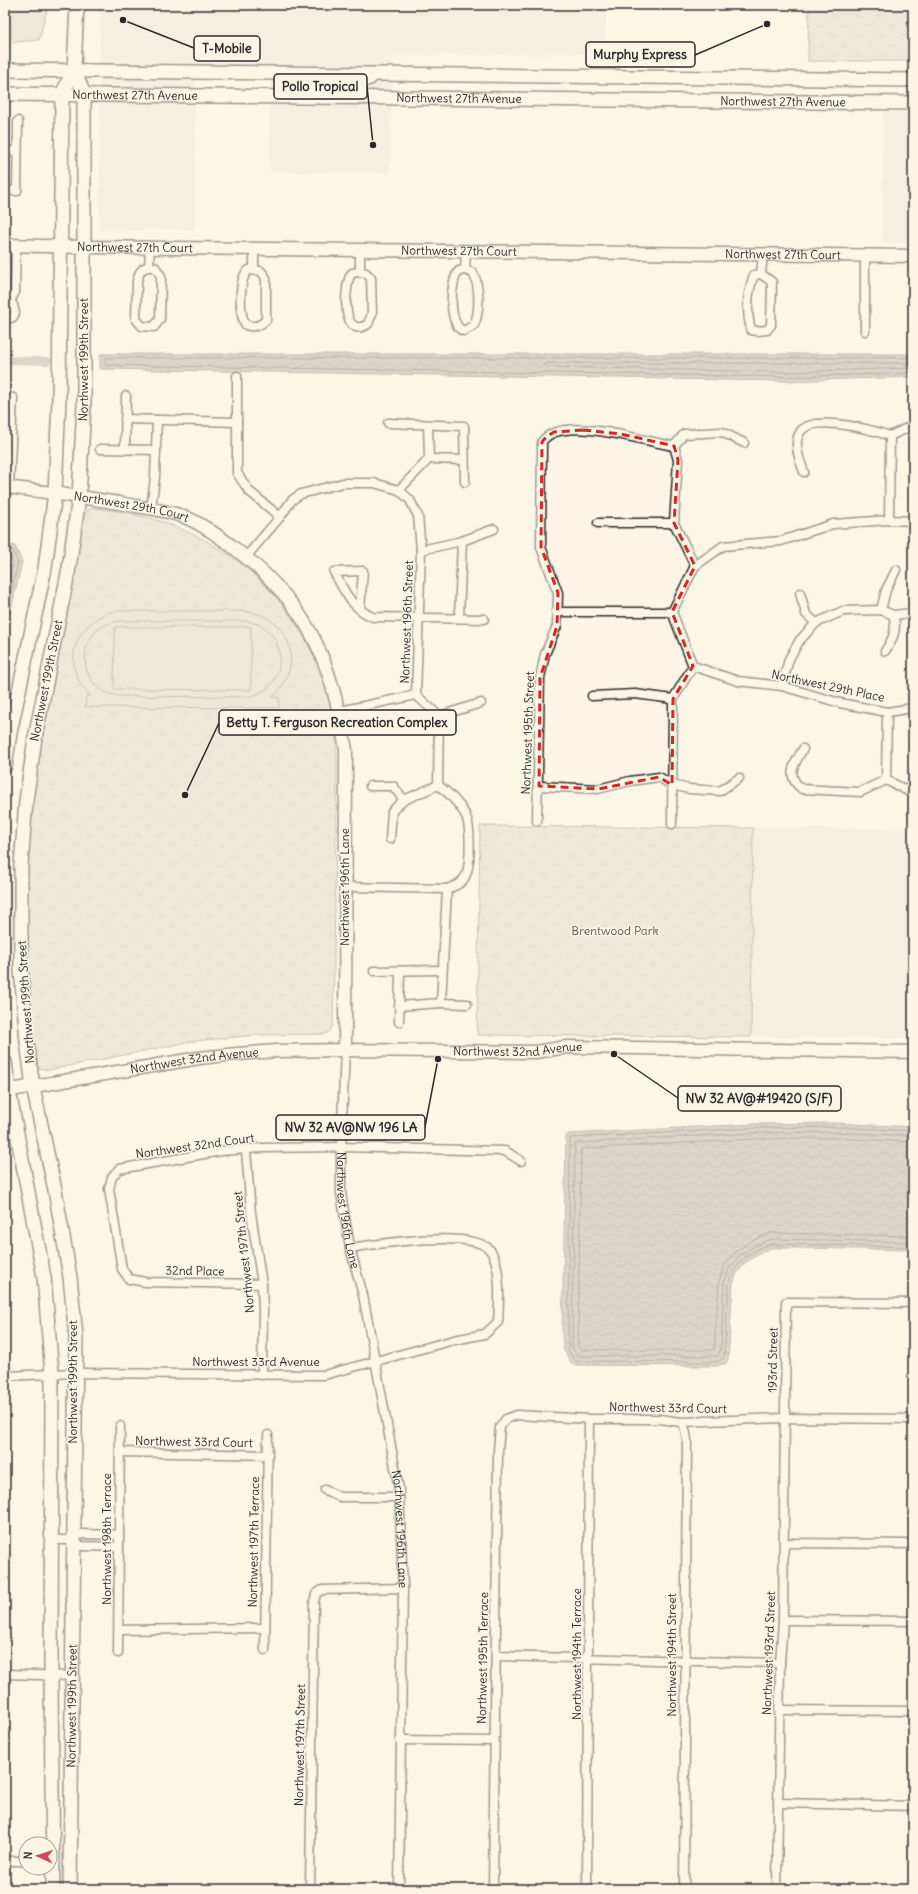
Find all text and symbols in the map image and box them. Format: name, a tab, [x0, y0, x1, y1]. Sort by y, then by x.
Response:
callout: T-Mobile	[194, 36, 260, 61]
text: T-Mobile	[202, 40, 252, 57]
callout: Murphy Express	[586, 42, 695, 67]
text: Murphy Express	[593, 46, 687, 63]
callout: Pollo Tropical	[274, 74, 367, 99]
text: Pollo Tropical	[282, 78, 358, 95]
street label: Northwest 27th Avenue	[72, 87, 198, 103]
street label: Northwest 27th Avenue	[396, 90, 522, 106]
street label: Northwest 27th Avenue	[720, 93, 846, 109]
street label: Northwest 27th Court	[77, 239, 193, 255]
street label: Northwest 27th Court	[401, 242, 517, 259]
street label: Northwest 27th Court	[725, 246, 841, 262]
street label: Northwest 199th Street	[75, 298, 91, 422]
street label: Northwest 29th Court	[73, 488, 192, 525]
street label: Northwest 196th Street	[397, 560, 416, 684]
street label: Northwest 199th Street	[27, 618, 65, 742]
street label: Northwest 29th Place	[770, 666, 886, 705]
street label: Northwest 195th Street	[518, 671, 537, 795]
callout: Betty T. Ferguson Recreation Complex	[219, 710, 456, 735]
text: Betty T. Ferguson Recreation Complex	[226, 714, 448, 731]
street label: Northwest 196th Lane	[337, 828, 352, 946]
park label: Brentwood Park	[571, 923, 659, 938]
street label: Northwest 199th Street	[14, 940, 37, 1064]
street label: Northwest 32nd Avenue	[453, 1039, 582, 1059]
street label: Northwest 32nd Avenue	[129, 1044, 259, 1077]
callout: NW 32 AV@#19420 (S/F)	[678, 1086, 841, 1111]
text: NW 32 AV@#19420 (S/F)	[686, 1090, 832, 1107]
callout: NW 32 AV@NW 196 LA	[276, 1115, 425, 1140]
text: NW 32 AV@NW 196 LA	[285, 1119, 418, 1136]
street label: Northwest 32nd Court	[135, 1130, 255, 1161]
street label: Northwest 196th Lane	[334, 1152, 363, 1270]
street label: Northwest 197th Street	[230, 1190, 257, 1314]
street label: 32nd Place	[165, 1262, 225, 1279]
street label: Northwest 199th Street	[65, 1320, 80, 1444]
street label: 193rd Street	[764, 1327, 781, 1393]
street label: Northwest 33rd Avenue	[192, 1354, 320, 1369]
street label: Northwest 33rd Court	[609, 1399, 727, 1416]
street label: Northwest 33rd Court	[135, 1433, 253, 1450]
street label: Northwest 196th Lane	[389, 1469, 411, 1588]
street label: Northwest 198th Terrace	[99, 1473, 114, 1605]
street label: Northwest 197th Terrace	[245, 1476, 262, 1608]
street label: Northwest 194th Terrace	[569, 1588, 584, 1720]
street label: Northwest 193rd Street	[759, 1591, 778, 1715]
street label: Northwest 195th Terrace	[474, 1592, 491, 1724]
street label: Northwest 194th Street	[664, 1593, 679, 1717]
street label: Northwest 199th Street	[63, 1644, 80, 1768]
street label: Northwest 197th Street	[291, 1684, 308, 1806]
north arrow	[18, 1836, 58, 1876]
text: N	[21, 1851, 35, 1860]

